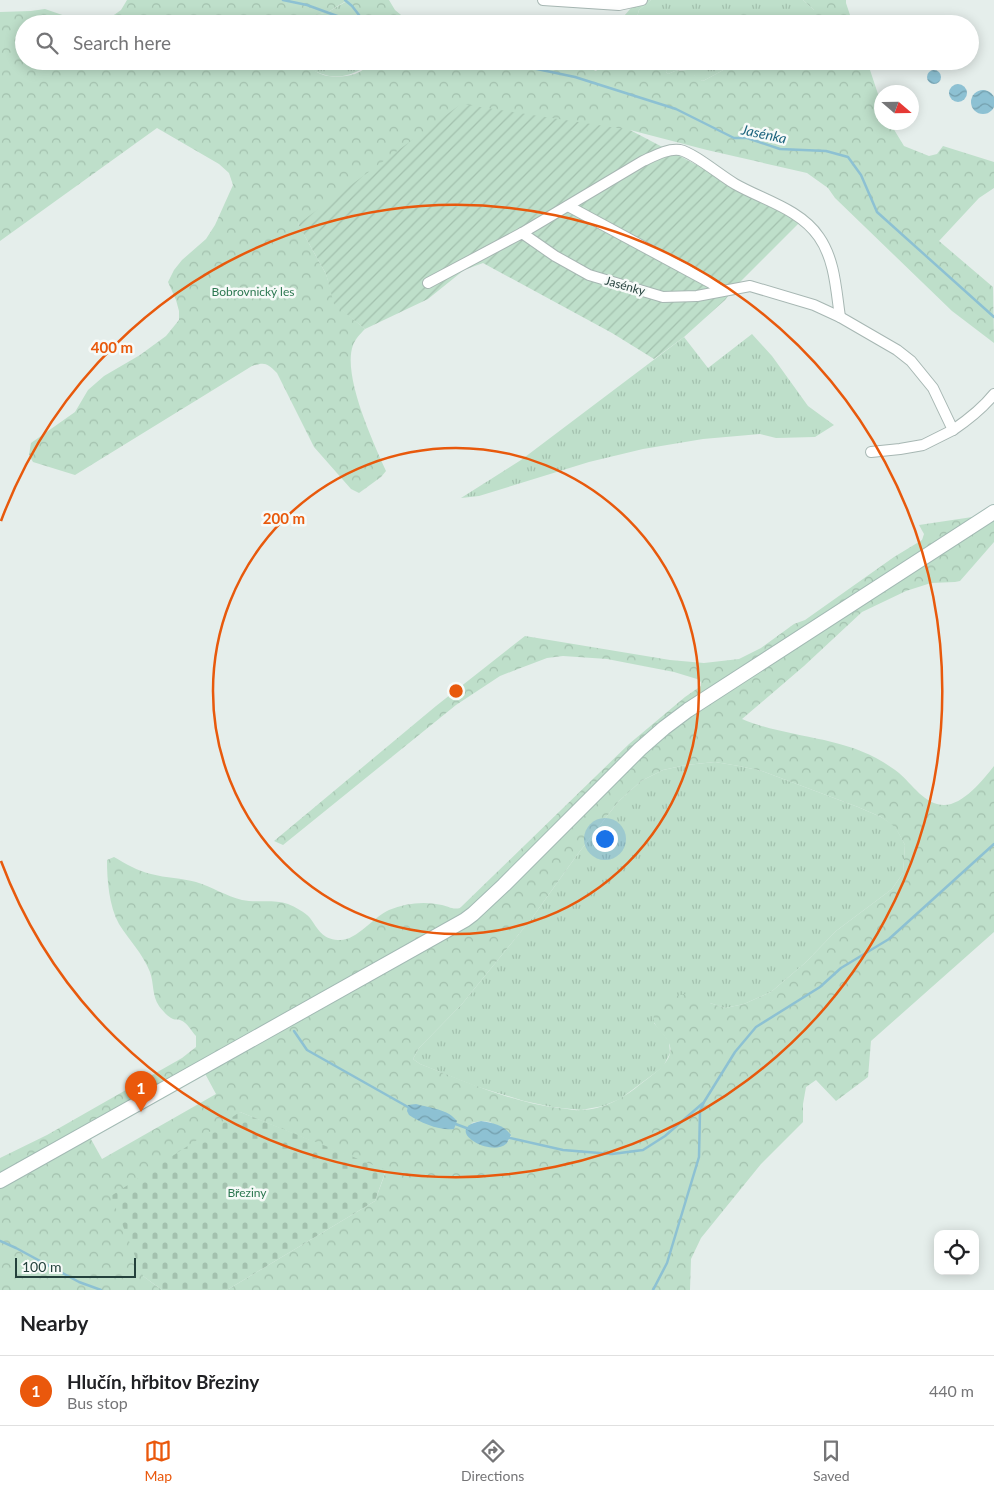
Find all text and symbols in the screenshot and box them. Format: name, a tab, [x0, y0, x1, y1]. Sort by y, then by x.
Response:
search box	[15, 15, 979, 70]
icon: search	[33, 29, 61, 57]
text: Search here	[73, 31, 171, 54]
north arrow	[874, 85, 919, 130]
water label: Jasénka	[739, 120, 788, 147]
street label: Jasénky	[603, 273, 648, 299]
park label: Bobrovnický les	[212, 284, 294, 299]
text: 400 m	[91, 338, 133, 356]
text: 200 m	[263, 509, 305, 527]
centre of rings	[447, 682, 465, 700]
your location	[592, 826, 618, 852]
pin: 1	[125, 1071, 157, 1112]
park label: Březiny	[227, 1185, 267, 1200]
map controls	[934, 1230, 979, 1275]
button: locate	[934, 1230, 979, 1275]
scale bar	[15, 1255, 136, 1278]
text: 100 m	[22, 1258, 61, 1275]
text: Nearby	[20, 1310, 88, 1335]
text: Hlučín, hřbitov Březiny	[67, 1370, 259, 1393]
text: 1	[31, 1381, 41, 1400]
text: 440 m	[929, 1381, 974, 1400]
text: Bus stop	[67, 1393, 128, 1412]
tab: Map	[144, 1437, 172, 1484]
tab: Directions	[461, 1437, 524, 1484]
tab: Saved	[813, 1437, 850, 1484]

